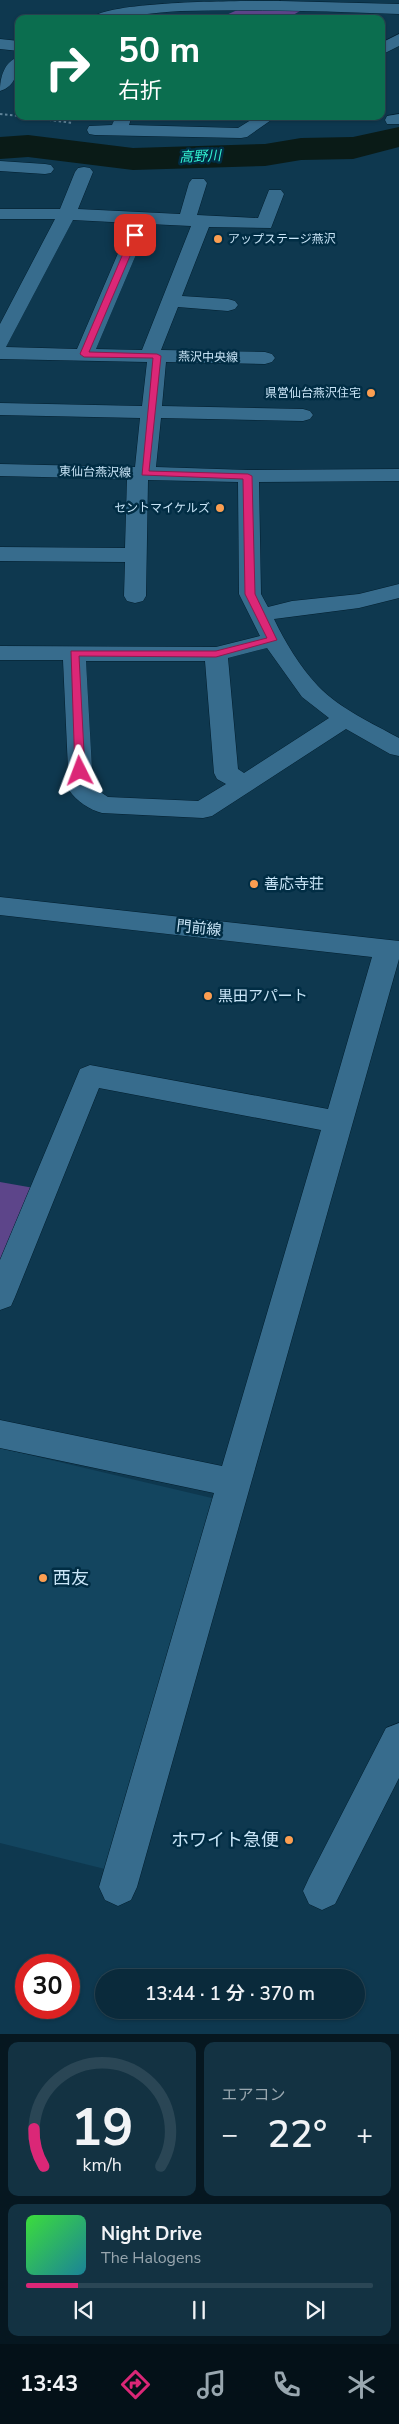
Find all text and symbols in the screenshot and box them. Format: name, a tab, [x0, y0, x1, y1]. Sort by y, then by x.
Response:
text: 50 m	[118, 27, 200, 74]
icon: right	[35, 35, 100, 100]
text: 右折	[118, 76, 162, 106]
water label: 高野川	[179, 146, 223, 167]
pin	[114, 214, 156, 256]
icon: arrive	[121, 221, 149, 249]
place label: アップステージ燕沢	[228, 231, 336, 247]
marker: アップステージ燕沢	[212, 233, 224, 245]
street label: 燕沢中央線	[178, 348, 238, 366]
place label: 県営仙台燕沢住宅	[265, 385, 361, 401]
marker: 県営仙台燕沢住宅	[365, 387, 377, 399]
street label: 東仙台燕沢線	[59, 463, 131, 481]
place label: セントマイケルズ	[114, 500, 210, 516]
marker: セントマイケルズ	[214, 502, 226, 514]
position arrow	[53, 744, 105, 796]
place label: 善応寺荘	[264, 874, 324, 894]
marker: 善応寺荘	[248, 878, 260, 890]
street label: 門前線	[176, 916, 222, 940]
place label: 黒田アパート	[218, 986, 308, 1006]
marker: 黒田アパート	[202, 990, 214, 1002]
place label: 西友	[53, 1566, 89, 1590]
marker: 西友	[37, 1572, 49, 1584]
place label: ホワイト急便	[171, 1828, 279, 1852]
marker: ホワイト急便	[283, 1834, 295, 1846]
speed limit sign: 30	[15, 1954, 80, 2019]
text: 13:44 · 1 分 · 370 m	[145, 1981, 315, 2007]
text: エアコン	[222, 2084, 286, 2106]
text: 19	[71, 2092, 133, 2163]
text: 22°	[267, 2109, 327, 2160]
text: −	[222, 2116, 238, 2154]
text: +	[356, 2116, 373, 2154]
text: km/h	[82, 2153, 121, 2177]
text: Night Drive	[101, 2221, 202, 2247]
text: The Halogens	[101, 2247, 201, 2269]
icon: previous	[70, 2296, 98, 2324]
icon: pause	[185, 2296, 213, 2324]
icon: next	[301, 2296, 329, 2324]
icon: directions	[118, 2367, 153, 2402]
icon: music	[194, 2367, 229, 2402]
icon: phone	[269, 2367, 304, 2402]
icon: climate	[344, 2367, 379, 2402]
text: 13:43	[20, 2369, 78, 2399]

